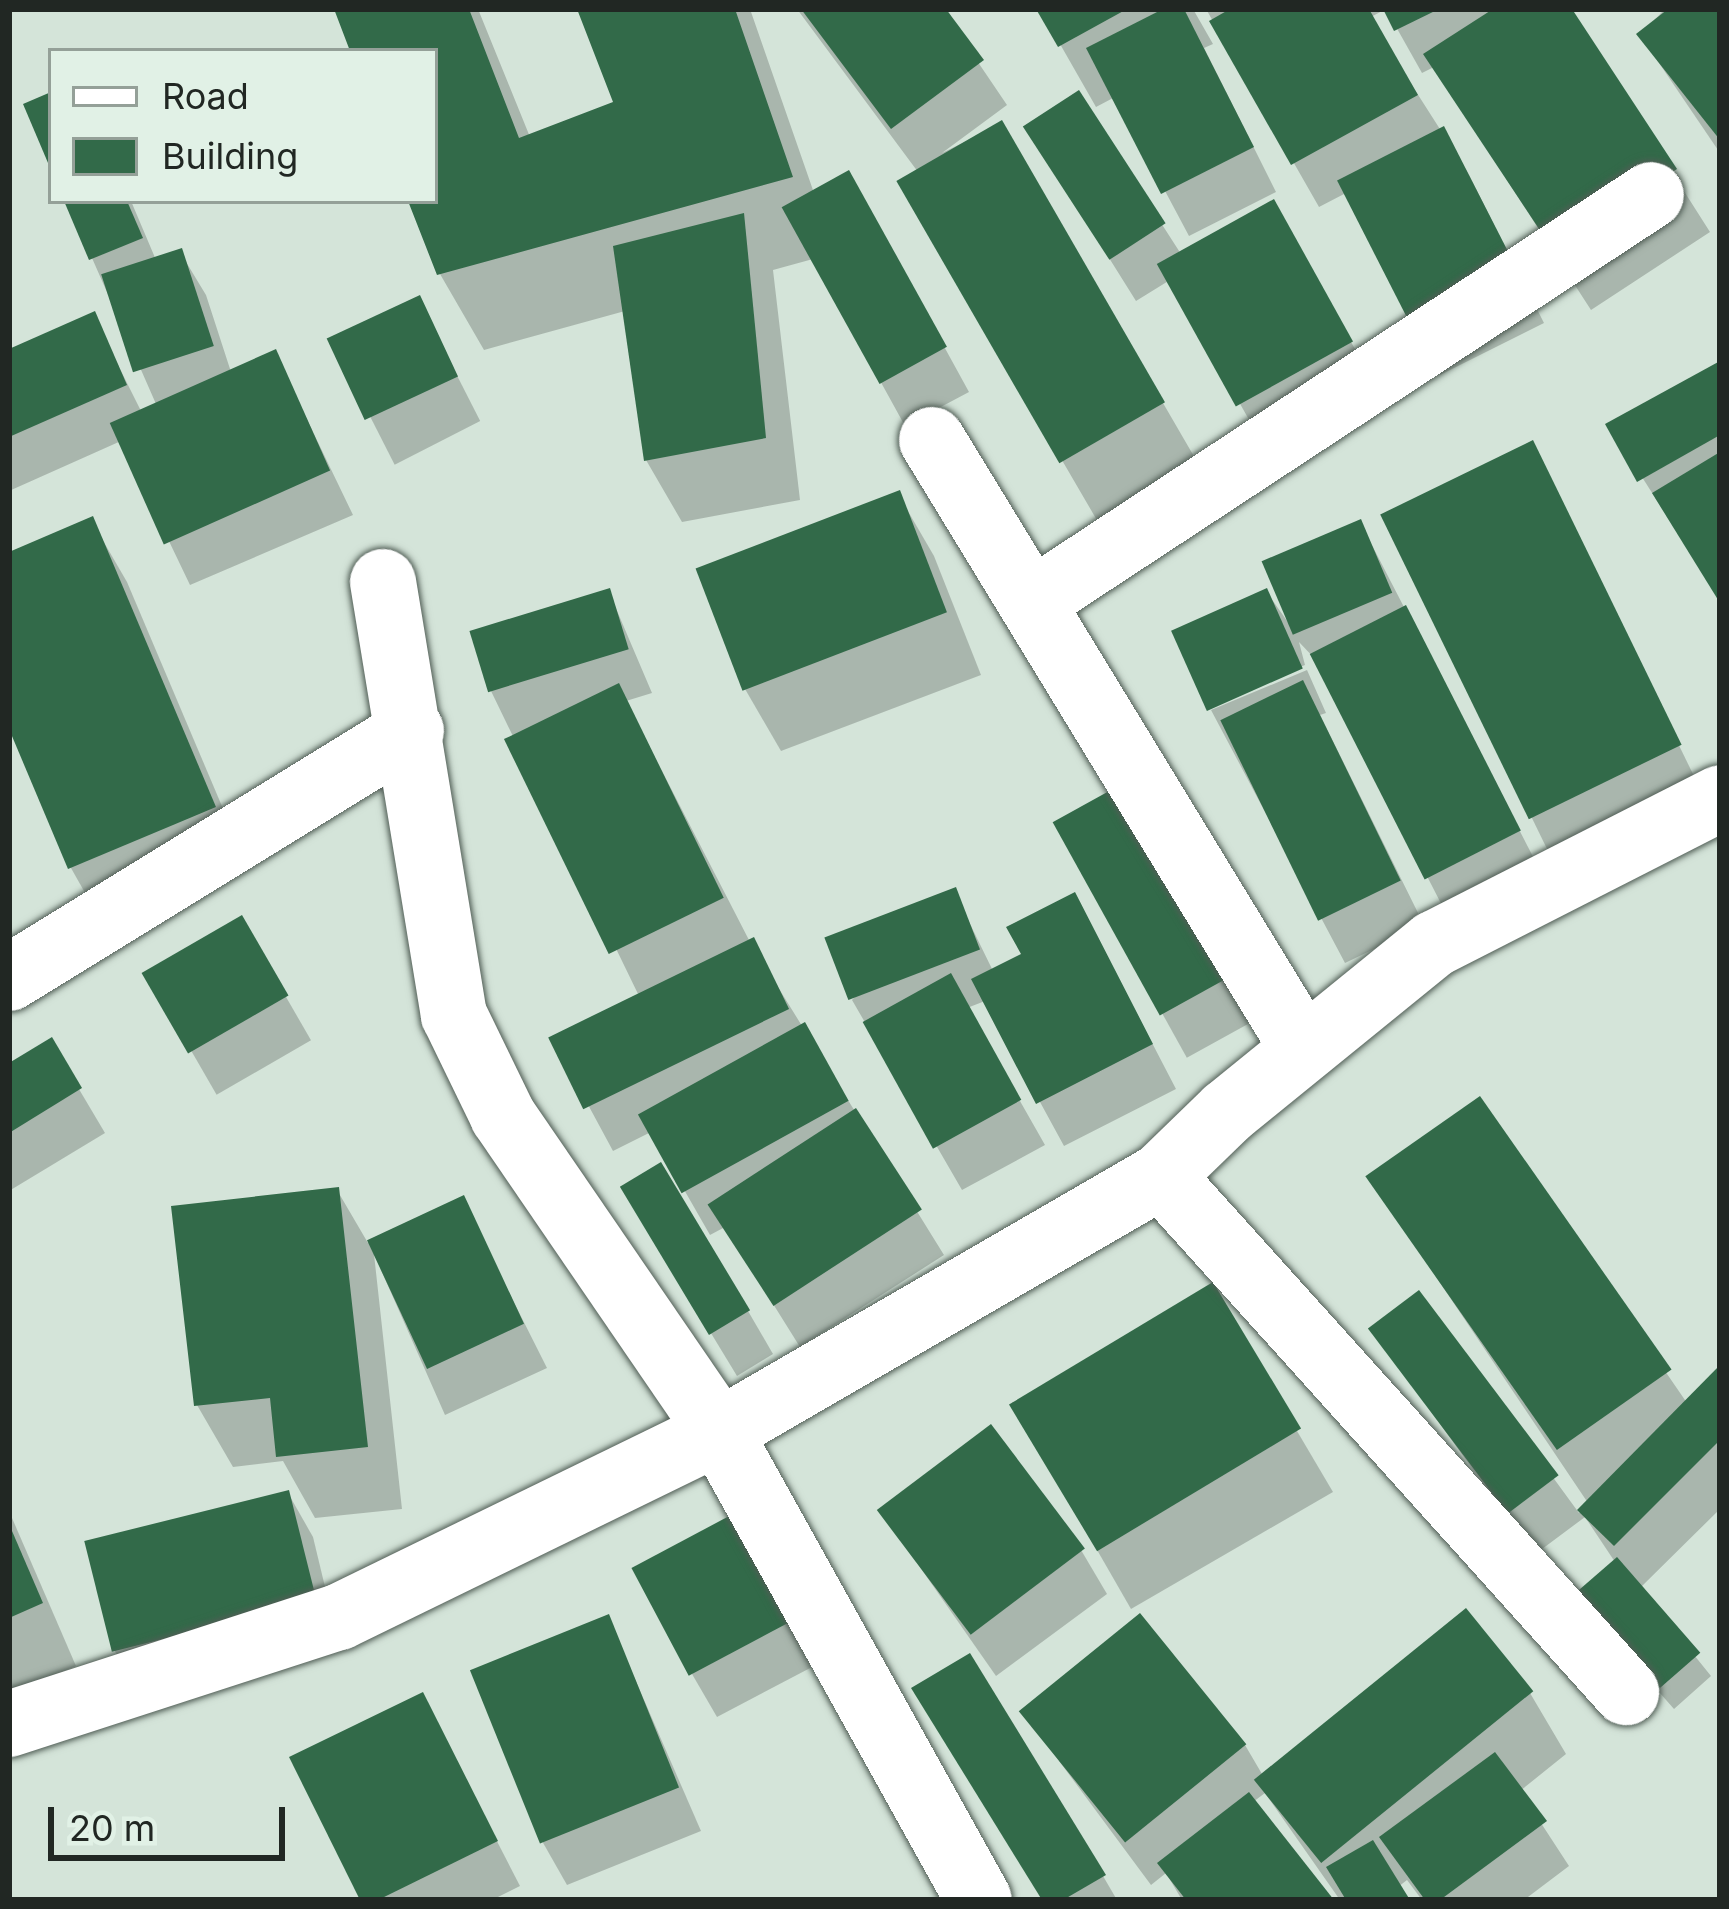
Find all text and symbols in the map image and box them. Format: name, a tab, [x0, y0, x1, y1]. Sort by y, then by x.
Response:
legend	[48, 48, 438, 204]
text: Road	[162, 74, 249, 118]
text: Building	[162, 134, 298, 178]
scale bar	[54, 1783, 291, 1857]
text: 20 m	[69, 1806, 155, 1850]

